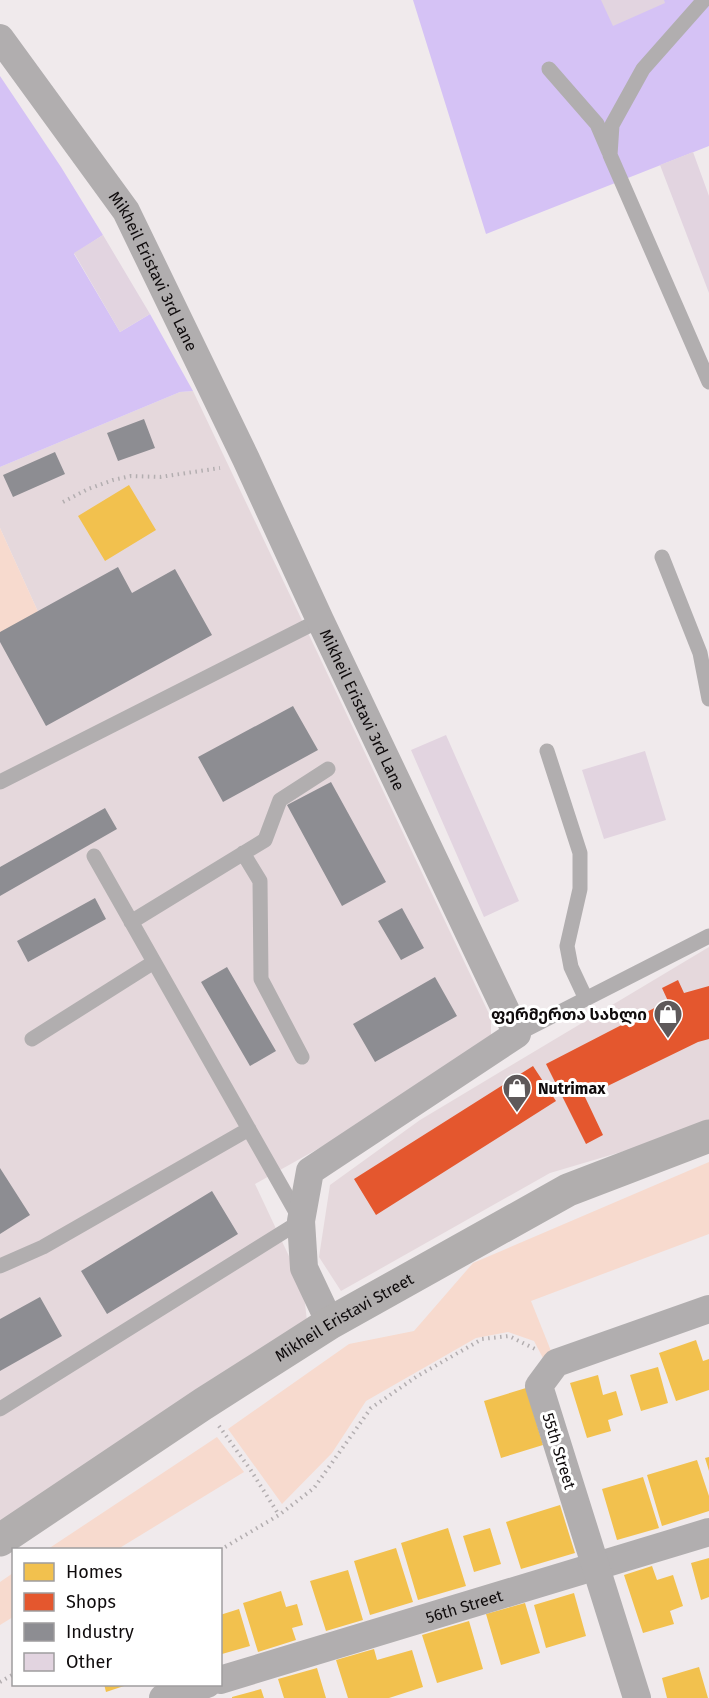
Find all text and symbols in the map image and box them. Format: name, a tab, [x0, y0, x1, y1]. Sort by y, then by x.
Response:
street label: Mikheil Eristavi 3rd Lane	[105, 187, 202, 354]
street label: Mikheil Eristavi 3rd Lane	[316, 626, 409, 793]
shop icon: ფერმერთა სახლი	[652, 998, 684, 1040]
place label: ფერმერთა სახლი	[491, 1005, 647, 1025]
shop icon: Nutrimax	[501, 1072, 533, 1114]
place label: Nutrimax	[538, 1079, 606, 1098]
street label: Mikheil Eristavi Street	[271, 1269, 417, 1365]
street label: 55th Street	[538, 1411, 580, 1492]
legend	[12, 1548, 222, 1686]
text: Homes	[66, 1561, 122, 1583]
street label: 56th Street	[423, 1585, 505, 1627]
text: Shops	[66, 1591, 116, 1613]
text: Industry	[66, 1621, 134, 1643]
text: Other	[66, 1651, 112, 1673]

